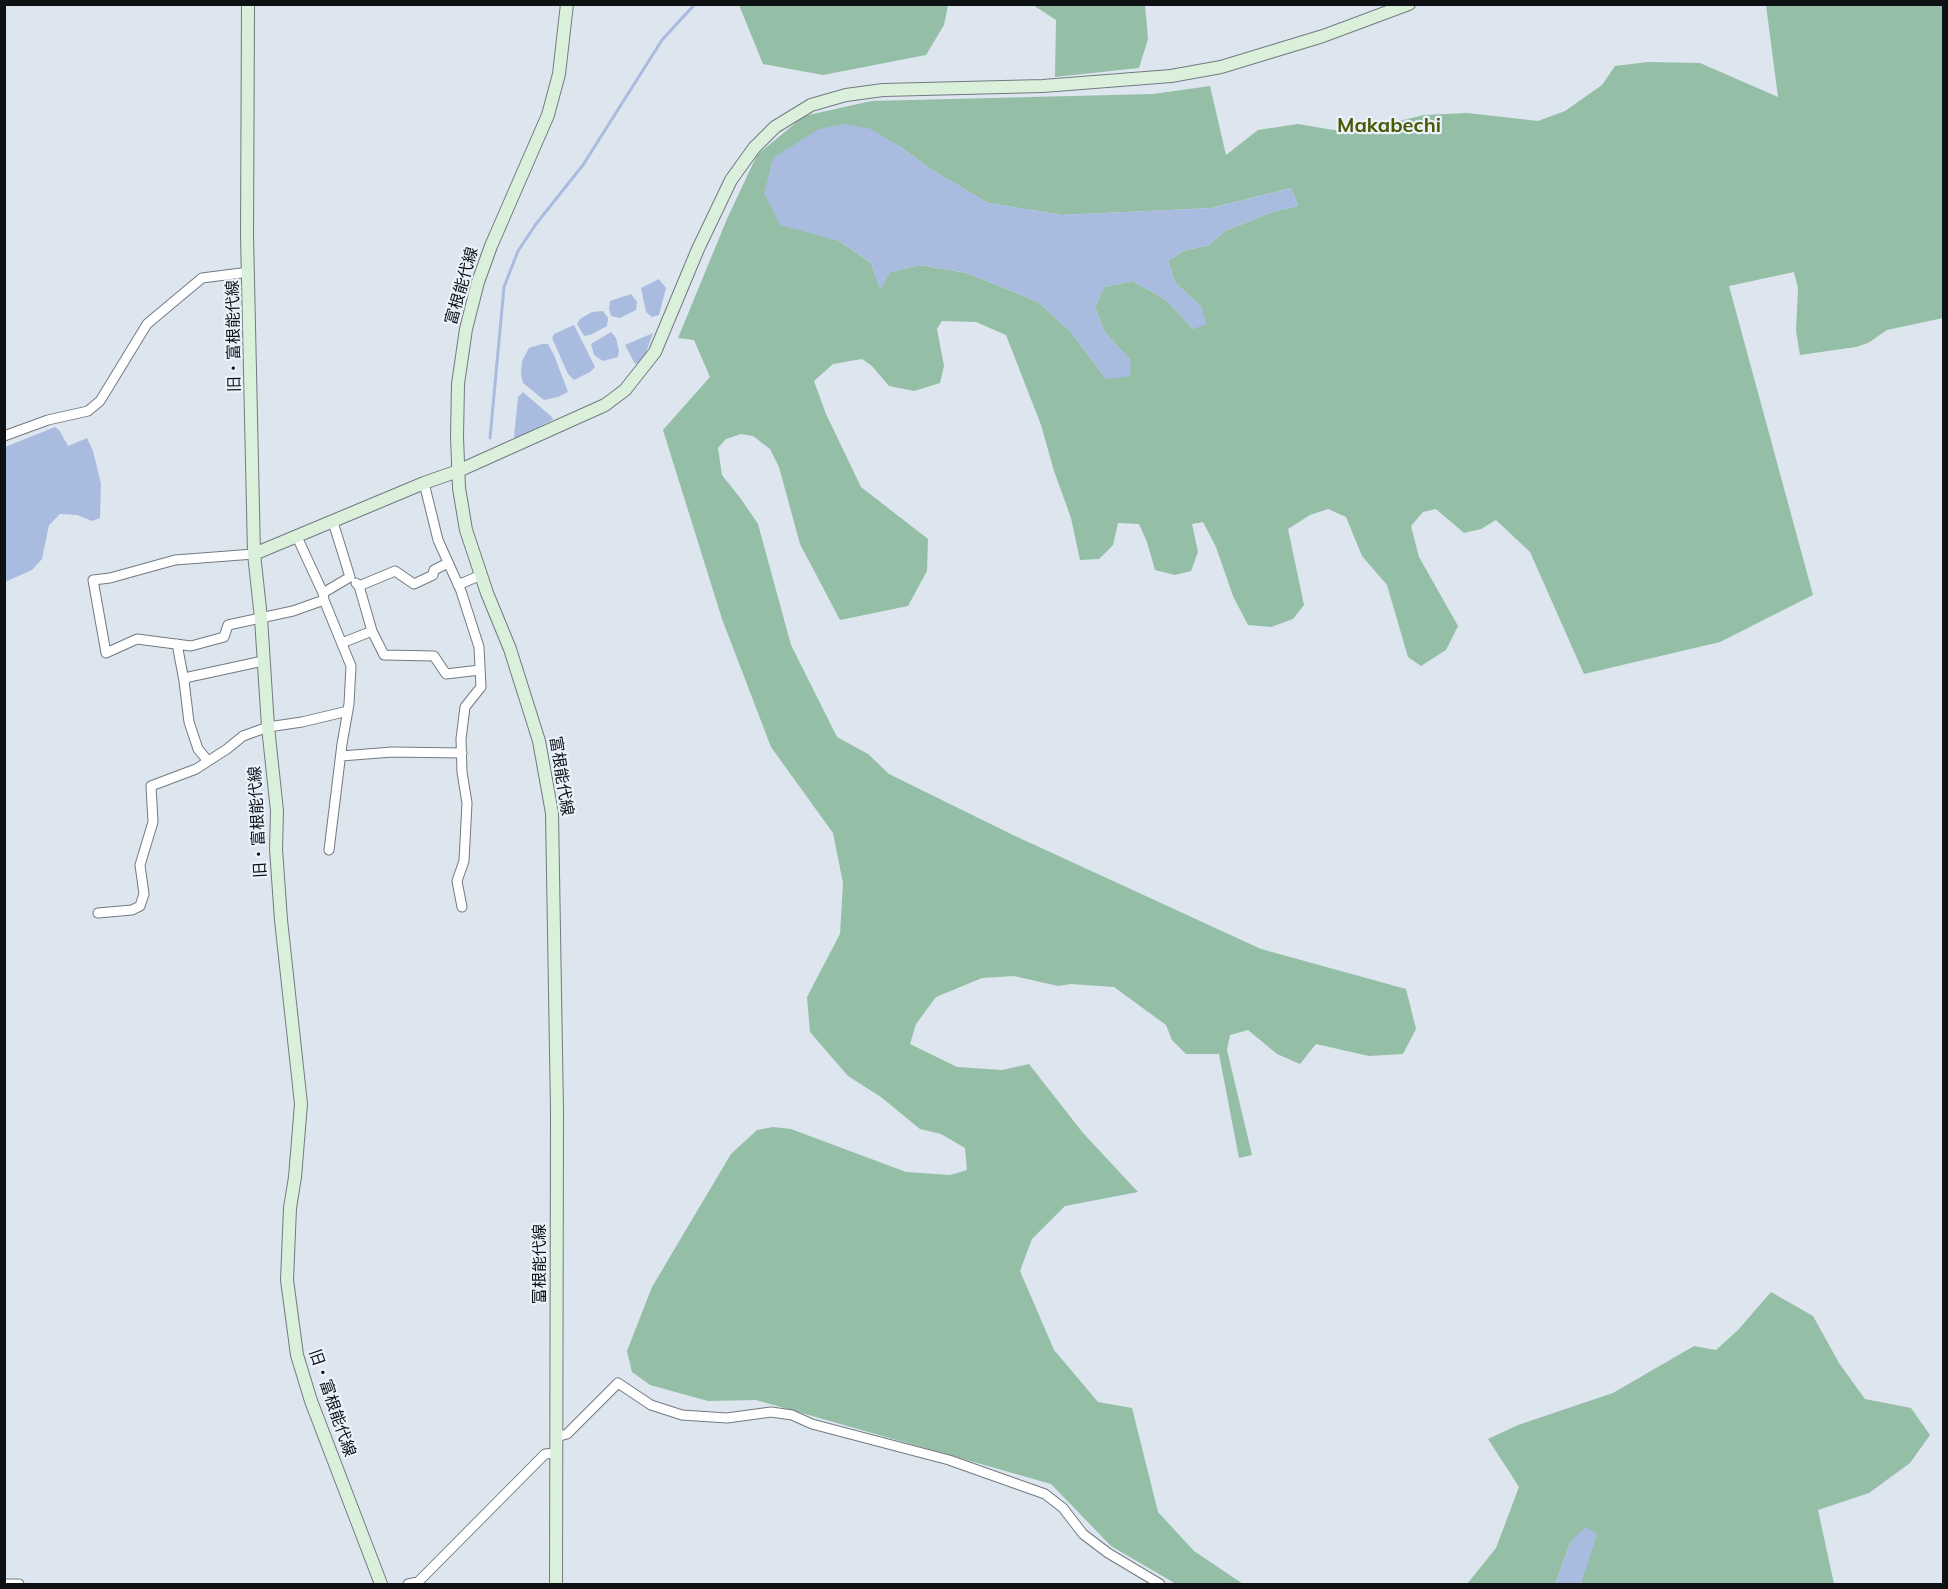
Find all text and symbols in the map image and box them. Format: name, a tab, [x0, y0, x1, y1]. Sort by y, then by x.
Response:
district label: Makabechi	[1337, 114, 1441, 138]
street label: 富根能代線	[442, 245, 482, 327]
street label: 旧・富根能代線	[223, 280, 245, 392]
street label: 富根能代線	[545, 735, 577, 817]
street label: 旧・富根能代線	[245, 766, 271, 878]
street label: 富根能代線	[530, 1224, 550, 1304]
street label: 旧・富根能代線	[305, 1347, 359, 1459]

